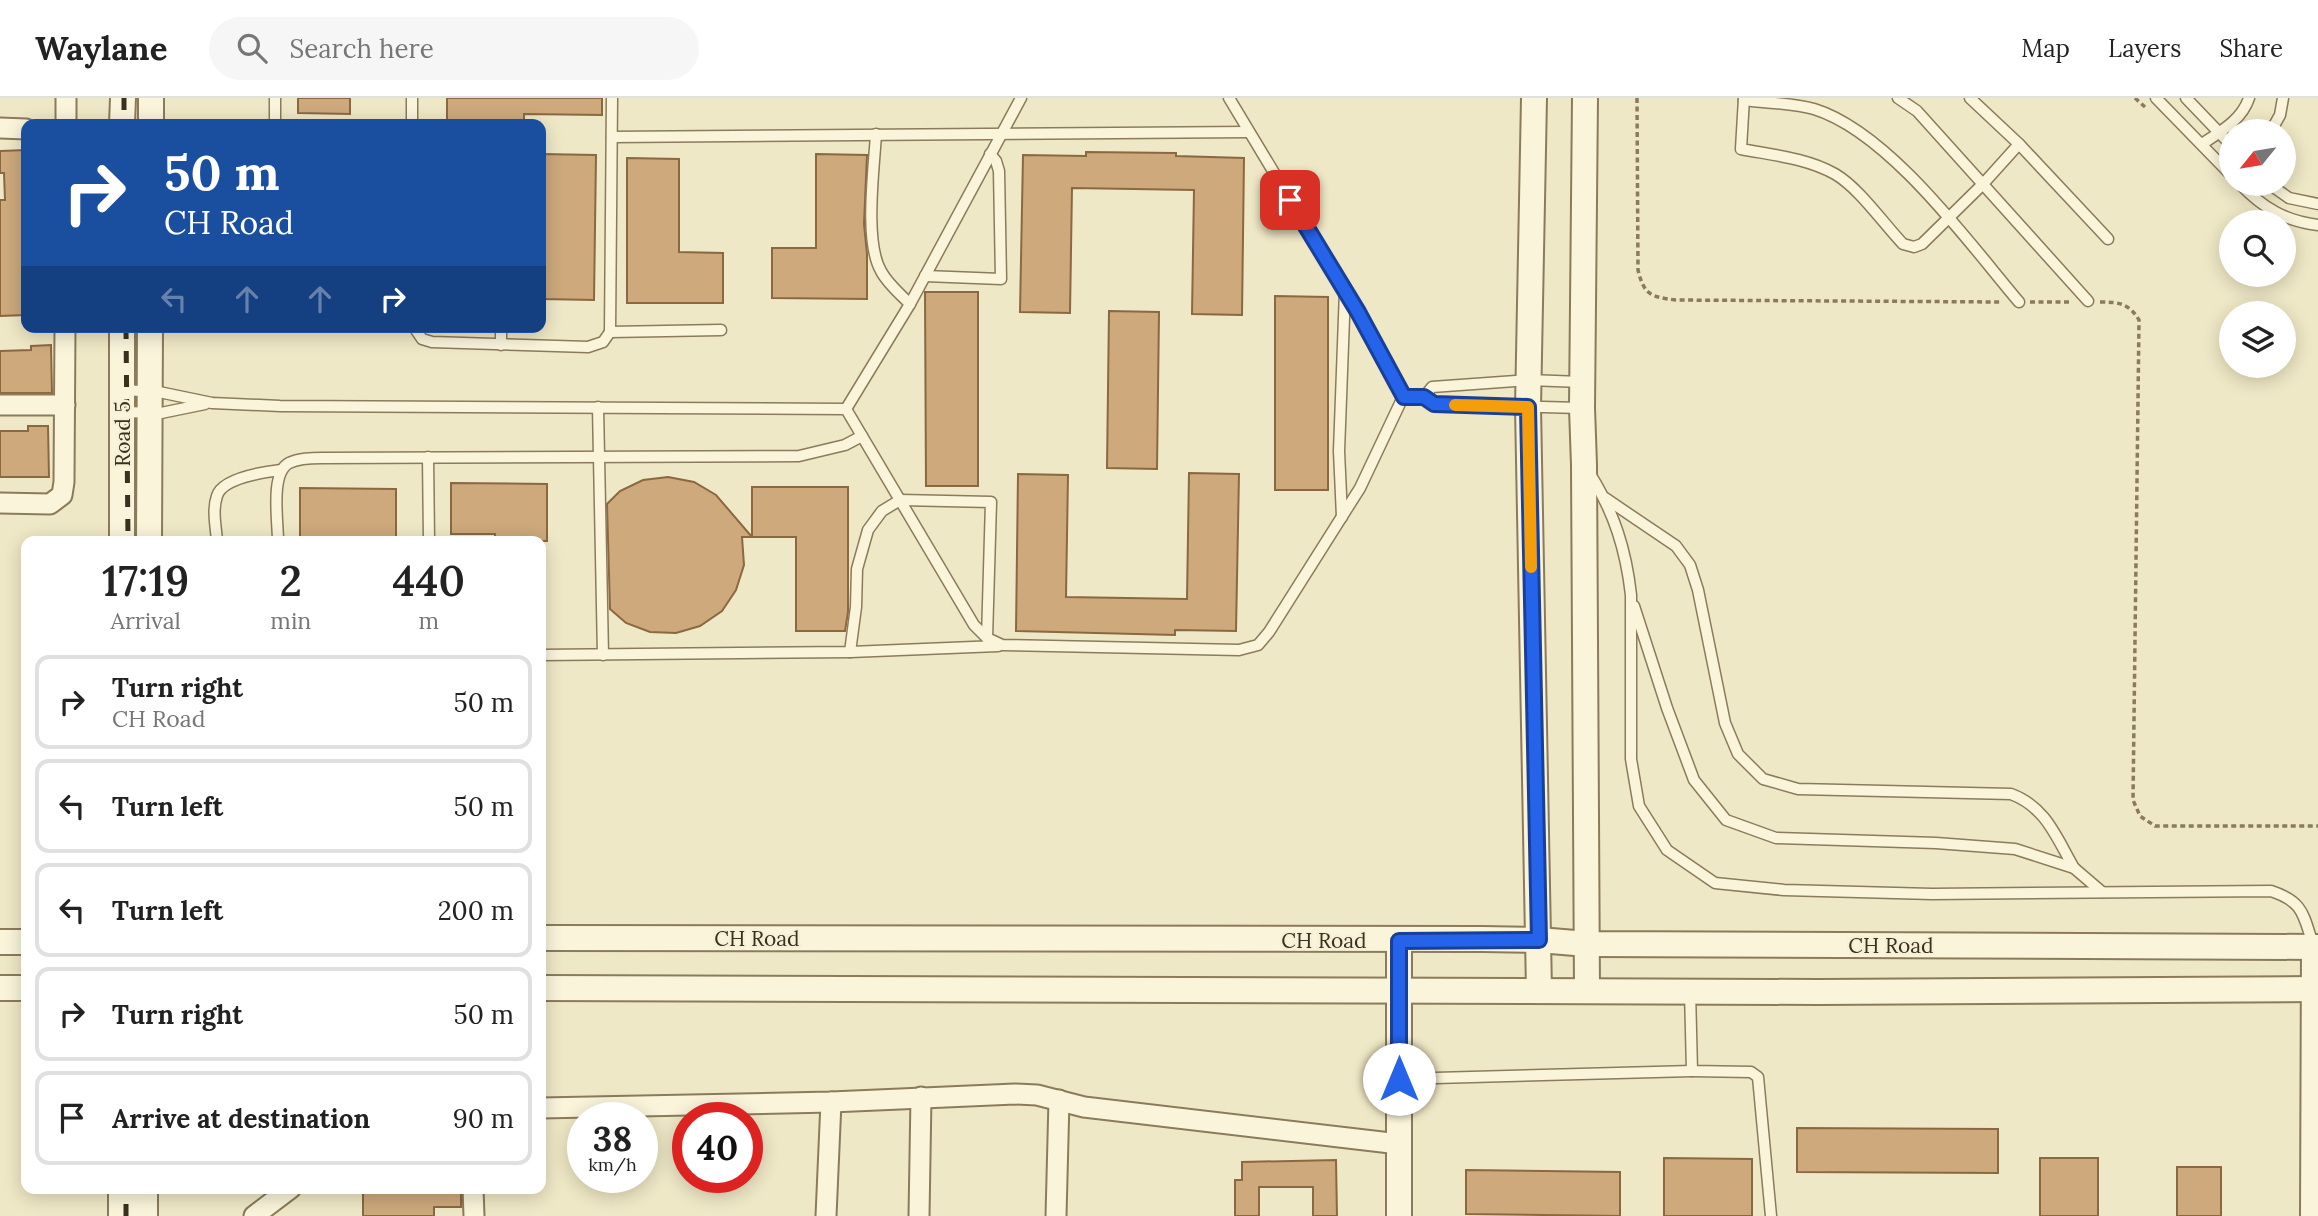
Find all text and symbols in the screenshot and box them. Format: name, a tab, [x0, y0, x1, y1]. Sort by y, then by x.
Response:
search box	[209, 17, 699, 80]
text: Waylane	[35, 27, 167, 69]
icon: search	[233, 29, 271, 67]
text: Search here	[289, 32, 434, 65]
text: Map	[2021, 33, 2070, 64]
text: Layers	[2108, 33, 2181, 64]
text: Share	[2219, 33, 2283, 64]
north arrow	[2219, 119, 2296, 196]
map controls	[2219, 119, 2296, 378]
text: 50 m	[164, 141, 280, 203]
icon: right	[49, 147, 140, 238]
pin	[1260, 170, 1320, 230]
icon: arrive	[1271, 181, 1309, 219]
text: CH Road	[164, 202, 294, 243]
button: search	[2219, 210, 2296, 287]
icon: left	[155, 280, 193, 318]
icon: ahead	[228, 280, 266, 318]
icon: ahead	[301, 280, 339, 318]
icon: right	[374, 280, 412, 318]
button: layers	[2219, 301, 2296, 378]
street label: Road 5	[109, 401, 136, 467]
text: 17:19	[102, 554, 189, 608]
text: 2	[280, 554, 302, 608]
text: 440	[392, 554, 465, 608]
text: Arrival	[111, 606, 181, 635]
text: min	[270, 606, 311, 635]
text: m	[418, 606, 439, 635]
text: Turn right	[112, 671, 243, 704]
icon: right	[53, 683, 91, 721]
text: 50 m	[454, 686, 514, 719]
text: CH Road	[112, 704, 205, 733]
icon: left	[53, 787, 91, 825]
text: Turn left	[112, 790, 223, 823]
text: 50 m	[454, 790, 514, 823]
icon: left	[53, 891, 91, 929]
text: Turn left	[112, 894, 223, 927]
text: 200 m	[438, 894, 514, 927]
street label: CH Road	[714, 925, 800, 952]
street label: CH Road	[1281, 927, 1367, 954]
street label: CH Road	[1848, 932, 1934, 959]
icon: right	[53, 995, 91, 1033]
text: Turn right	[112, 998, 243, 1031]
text: 50 m	[454, 998, 514, 1031]
position arrow	[1362, 1042, 1436, 1116]
icon: arrive	[53, 1099, 91, 1137]
text: Arrive at destination	[112, 1102, 370, 1135]
text: 90 m	[453, 1102, 514, 1135]
speed limit sign: 40	[672, 1102, 763, 1193]
text: 38	[593, 1116, 632, 1161]
text: km/h	[588, 1153, 637, 1176]

